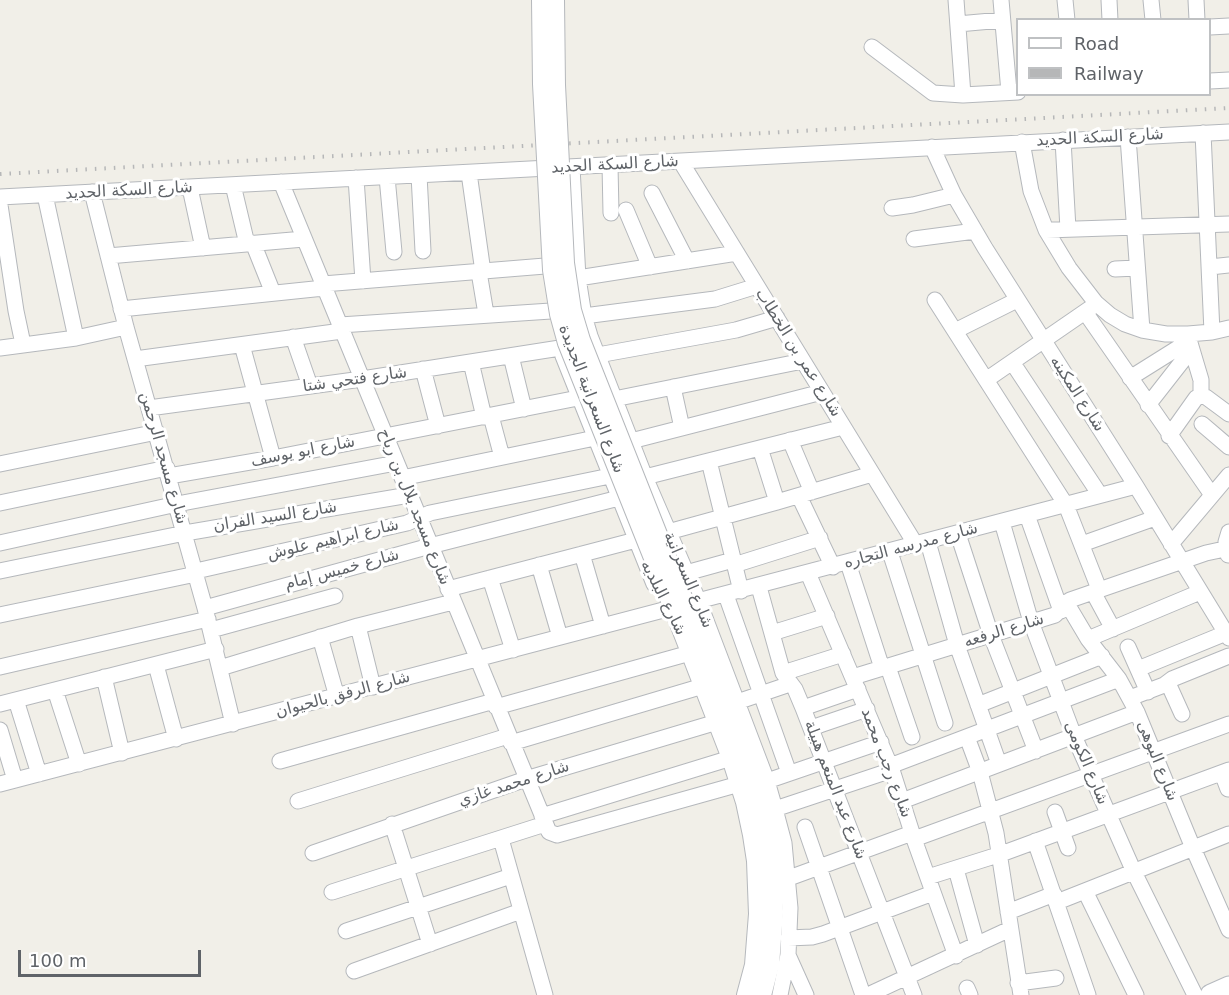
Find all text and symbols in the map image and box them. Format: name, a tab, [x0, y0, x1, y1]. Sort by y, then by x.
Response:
legend	[1016, 18, 1211, 96]
text: Road	[1074, 33, 1119, 54]
text: Railway	[1074, 63, 1144, 84]
street label: شارع السكة الحديد	[1036, 125, 1164, 151]
street label: شارع السكة الحديد	[551, 152, 679, 178]
street label: شارع السكة الحديد	[65, 178, 193, 204]
street label: شارع عمر بن الخطاب	[751, 285, 845, 421]
street label: شارع السعرانية الجديدة	[554, 322, 628, 476]
street label: شارع المكينه	[1045, 353, 1109, 435]
street label: شارع فتحي شتا	[302, 363, 408, 397]
street label: شارع مسجد الرحمن	[135, 390, 191, 526]
street label: شارع مسجد بلال بن رباح	[374, 426, 454, 588]
street label: شارع ابو يوسف	[249, 433, 357, 471]
street label: شارع السيد الفران	[212, 498, 338, 536]
street label: شارع ابراهيم علوش	[265, 516, 401, 564]
street label: شارع مدرسه التجاره	[842, 519, 980, 573]
street label: شارع السعرانية	[659, 529, 717, 631]
street label: شارع خميس إمام	[283, 545, 401, 595]
street label: شارع البلديه	[636, 557, 690, 639]
street label: شارع الرفعه	[962, 610, 1046, 652]
street label: شارع الرفق بالحيوان	[274, 668, 412, 722]
street label: شارع رجب محمد	[856, 706, 916, 820]
street label: شارع عبد المنعم هبيلة	[800, 718, 870, 862]
street label: شارع الكومى	[1060, 718, 1112, 808]
street label: شارع البوهى	[1132, 718, 1182, 804]
street label: شارع محمد غازي	[456, 757, 572, 811]
scale bar	[21, 938, 204, 976]
text: 100 m	[29, 950, 87, 971]

